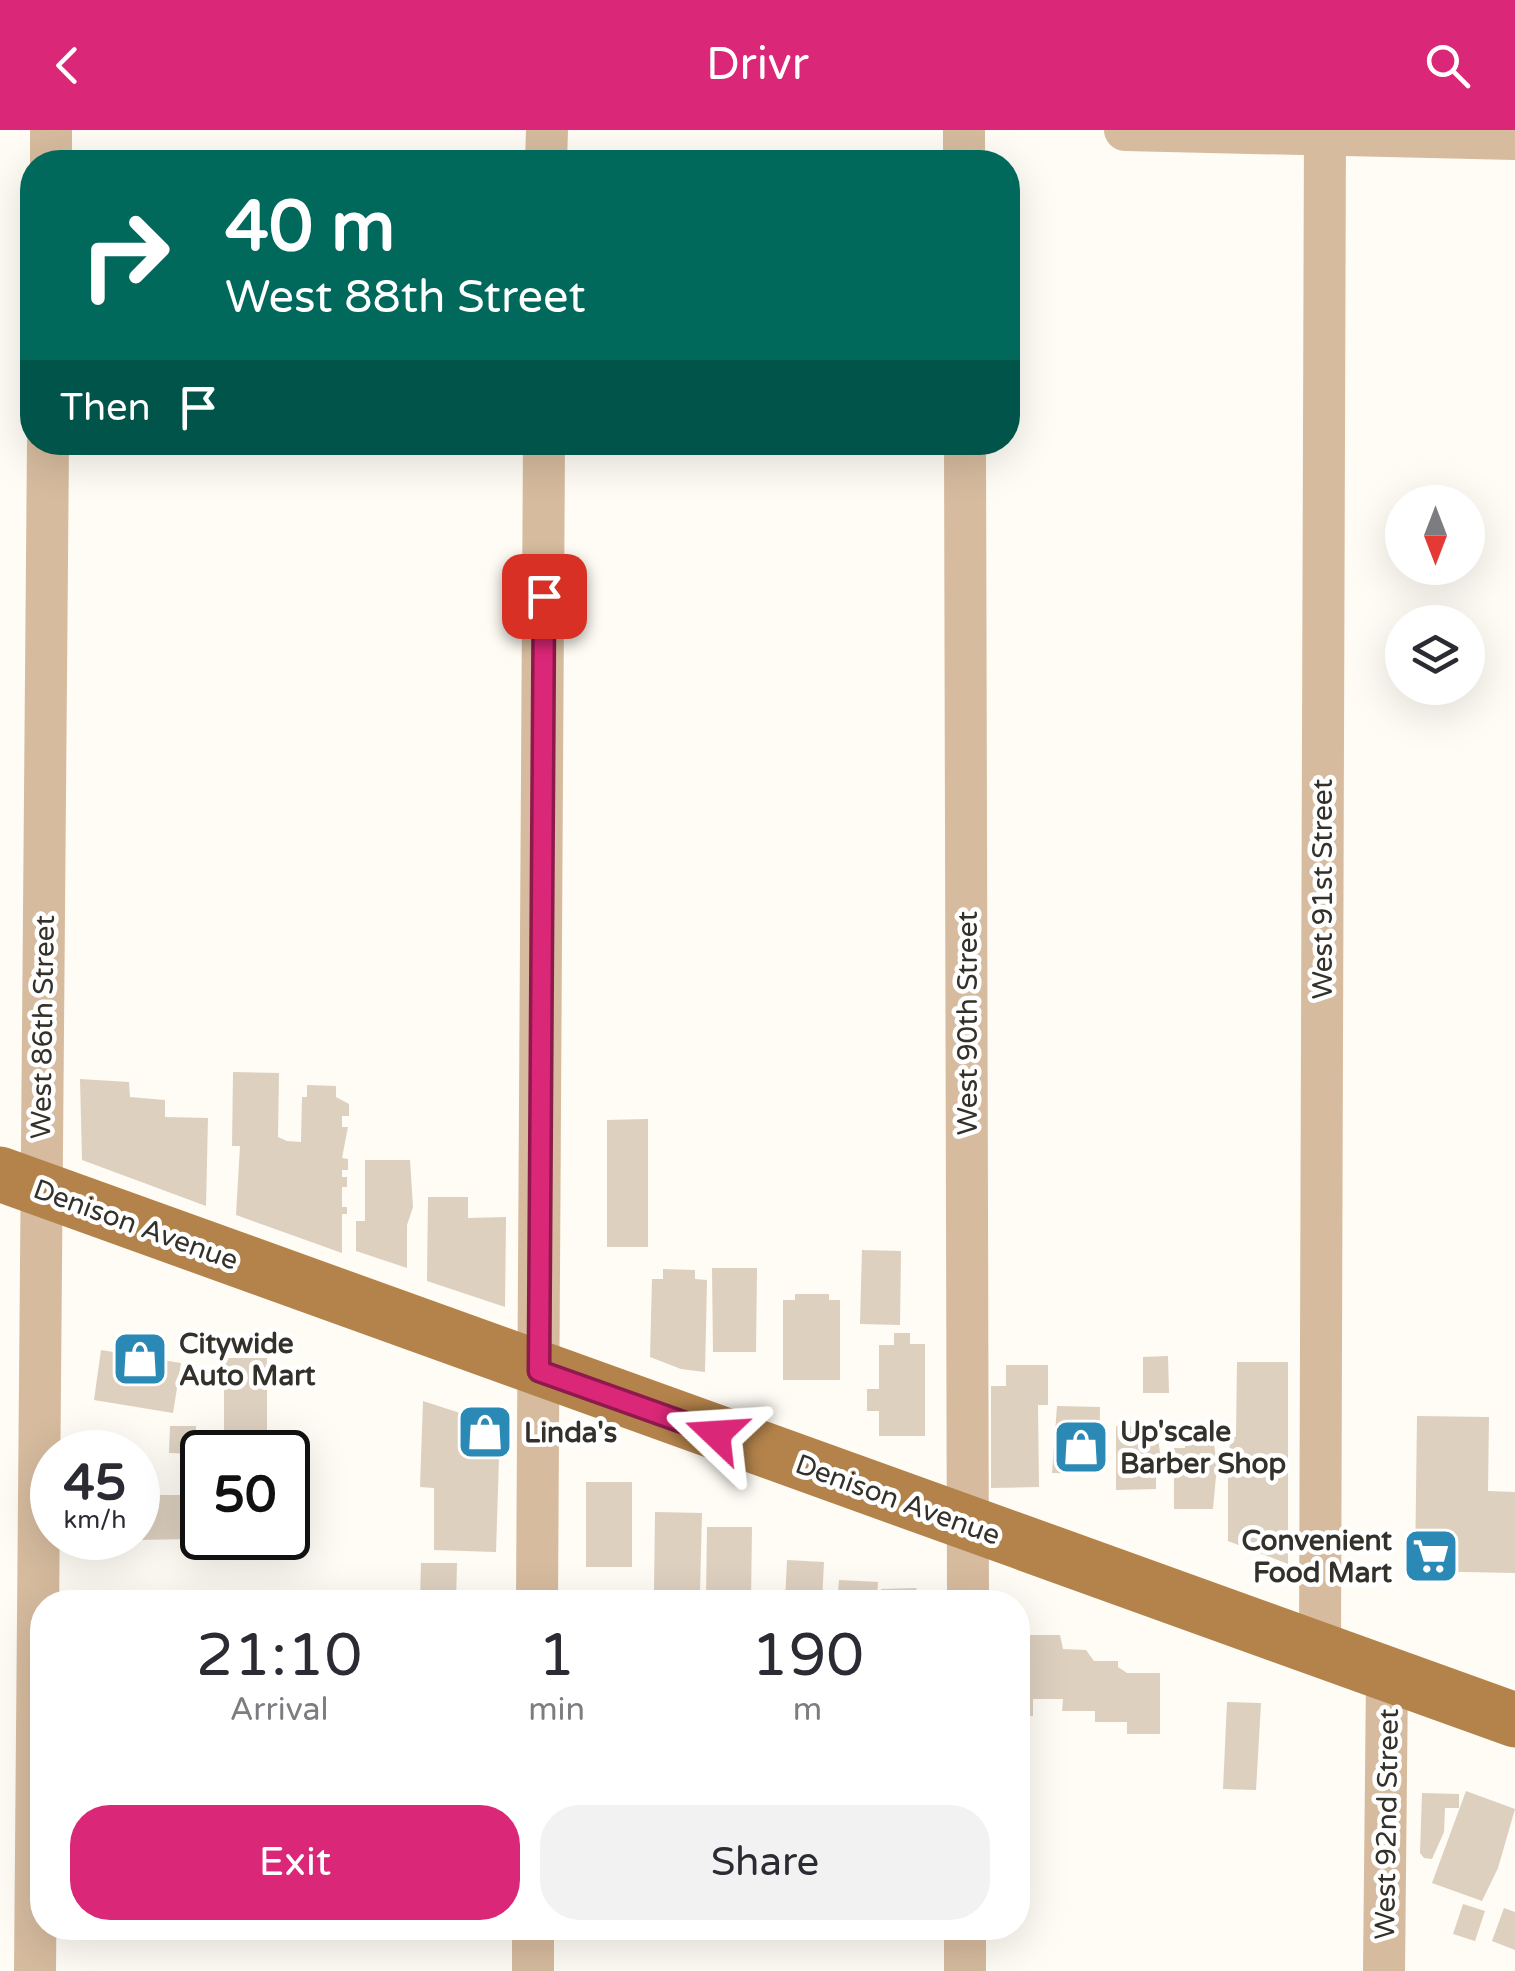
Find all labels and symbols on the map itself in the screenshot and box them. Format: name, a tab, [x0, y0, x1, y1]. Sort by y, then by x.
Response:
north arrow	[1385, 485, 1485, 585]
pin	[502, 554, 587, 639]
street label: West 91st Street	[1306, 778, 1340, 999]
street label: West 90th Street	[951, 910, 985, 1135]
street label: West 86th Street	[24, 914, 62, 1140]
street label: Denison Avenue	[29, 1172, 243, 1278]
place label: Citywide Auto Mart	[179, 1327, 316, 1393]
shop icon: Citywide Auto Mart	[110, 1329, 170, 1389]
position arrow	[664, 1382, 768, 1486]
shop icon: Linda's	[455, 1402, 515, 1462]
place label: Up'scale Barber Shop	[1120, 1415, 1286, 1481]
place label: Linda's	[524, 1416, 617, 1450]
shop icon: Up'scale Barber Shop	[1051, 1417, 1111, 1477]
speed limit sign: 50	[180, 1430, 310, 1560]
street label: Denison Avenue	[791, 1447, 1005, 1553]
place label: Convenient Food Mart	[1241, 1524, 1392, 1590]
supermarket icon: Convenient Food Mart	[1401, 1526, 1461, 1586]
street label: West 92nd Street	[1368, 1708, 1406, 1940]

